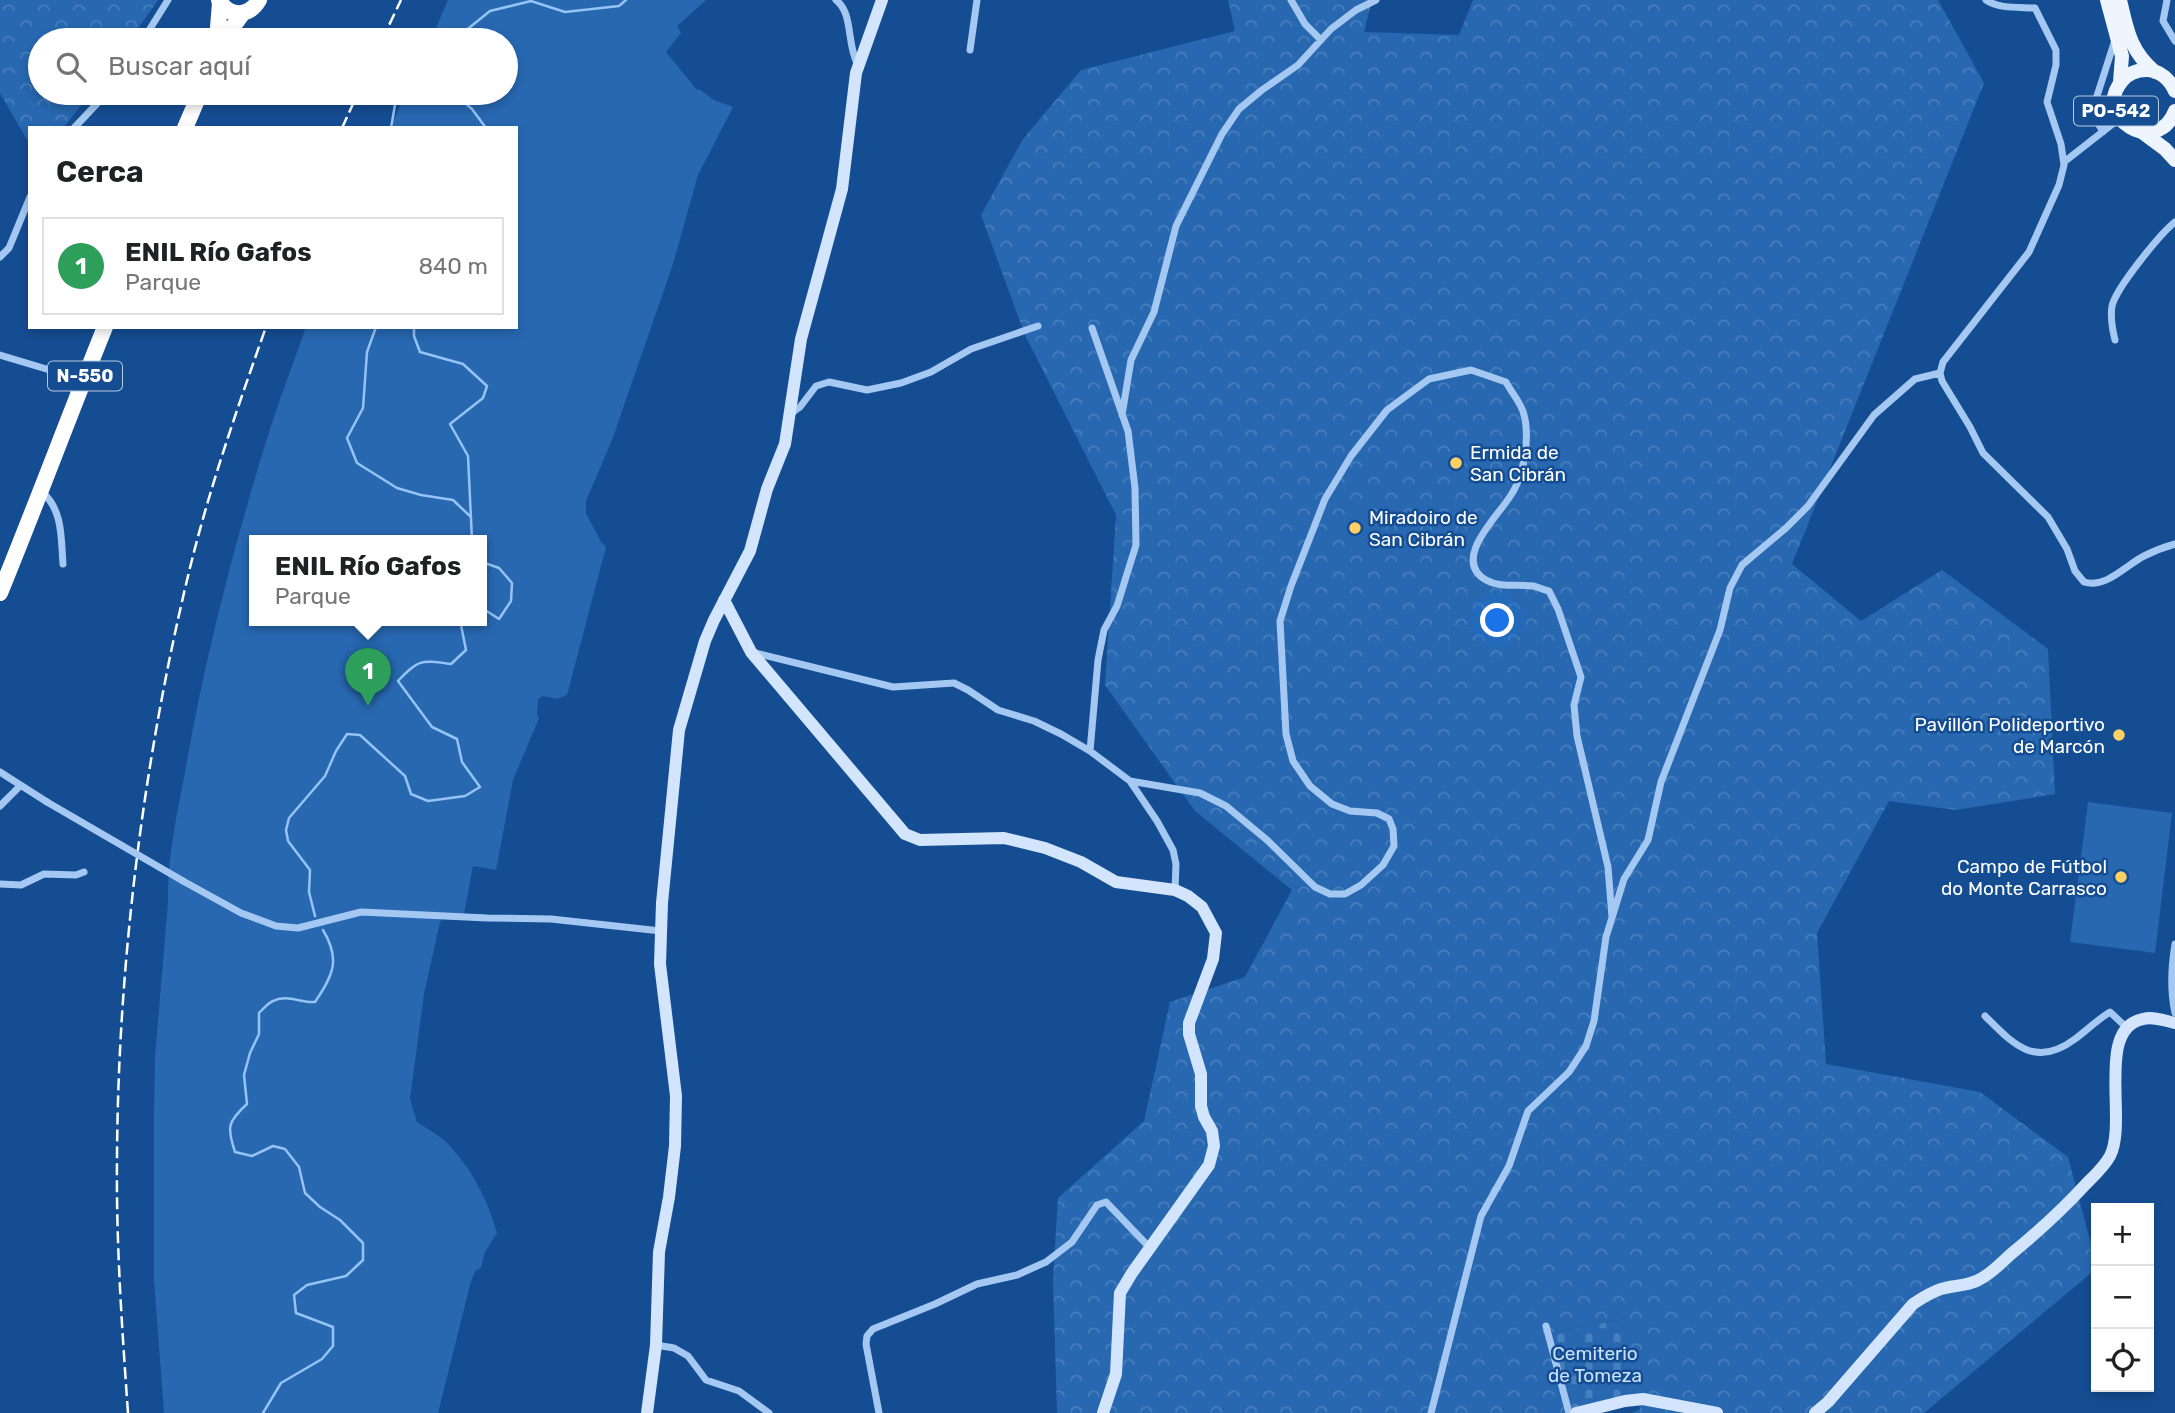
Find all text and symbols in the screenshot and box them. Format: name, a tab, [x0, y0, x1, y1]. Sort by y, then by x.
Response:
search box	[28, 28, 518, 105]
icon: search	[52, 48, 90, 86]
text: Buscar aquí	[108, 51, 250, 82]
road number: PO-542	[2074, 96, 2158, 126]
text: Cerca	[56, 154, 144, 190]
text: ENIL Río Gafos	[125, 237, 312, 268]
text: 1	[75, 252, 87, 280]
text: 840 m	[418, 252, 488, 280]
text: Parque	[125, 268, 201, 296]
road number: N-550	[48, 362, 122, 390]
place label: Ermida de San Cibrán	[1470, 441, 1566, 486]
marker: Ermida de San Cibrán	[1448, 455, 1464, 471]
place label: Miradoiro de San Cibrán	[1369, 506, 1478, 551]
marker: Miradoiro de San Cibrán	[1347, 520, 1363, 536]
popup	[249, 535, 487, 626]
text: ENIL Río Gafos	[275, 551, 461, 582]
text: Parque	[275, 582, 351, 610]
your location	[1480, 603, 1514, 637]
pin: 1	[345, 648, 391, 706]
place label: Pavillón Polideportivo de Marcón	[1915, 713, 2105, 758]
marker: Pavillón Polideportivo de Marcón	[2111, 727, 2127, 743]
place label: Campo de Fútbol do Monte Carrasco	[1941, 855, 2107, 900]
marker: Campo de Fútbol do Monte Carrasco	[2113, 869, 2129, 885]
map controls	[2091, 1203, 2154, 1392]
button: +	[2091, 1203, 2154, 1266]
button: −	[2091, 1266, 2154, 1329]
button: locate	[2091, 1329, 2154, 1392]
park label: Cemiterio de Tomeza	[1548, 1342, 1642, 1387]

